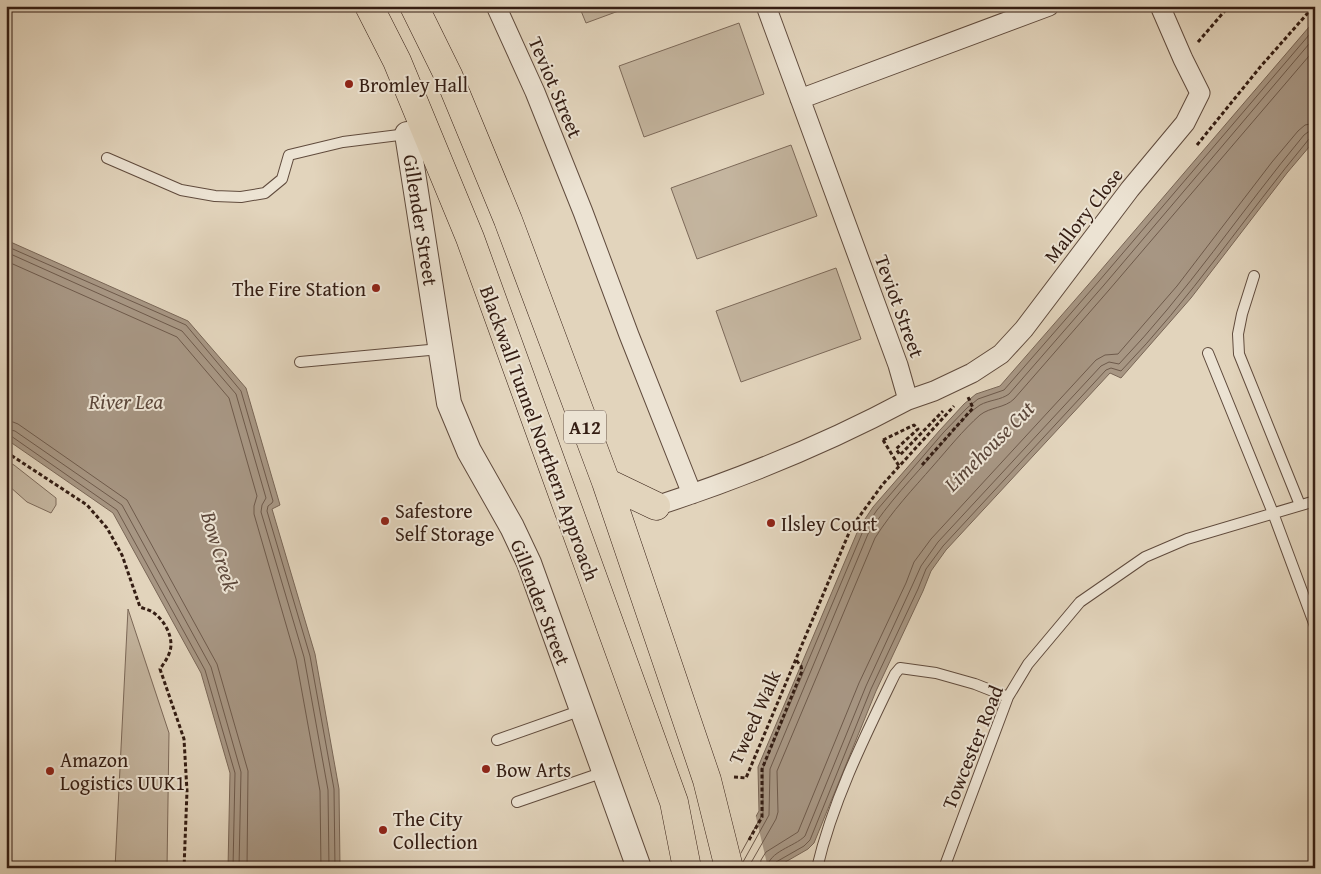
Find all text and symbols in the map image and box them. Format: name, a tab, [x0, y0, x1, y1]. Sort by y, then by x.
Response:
street label: Teviot Street	[522, 32, 590, 142]
place label: Bromley Hall	[359, 70, 469, 99]
marker: Bromley Hall	[343, 78, 355, 90]
street label: Gillender Street	[396, 152, 446, 288]
street label: Mallory Close	[1037, 161, 1129, 269]
street label: Teviot Street	[868, 250, 932, 362]
place label: The Fire Station	[232, 274, 366, 303]
street label: Blackwall Tunnel Northern Approach	[473, 281, 607, 585]
marker: The Fire Station	[370, 282, 382, 294]
water label: River Lea	[88, 386, 163, 417]
water label: Limehouse Cut	[936, 393, 1042, 499]
road number: A12	[564, 411, 606, 444]
place label: Safestore Self Storage	[395, 496, 494, 548]
water label: Bow Creek	[193, 507, 247, 595]
place label: Ilsley Court	[781, 509, 877, 538]
marker: Safestore Self Storage	[379, 515, 391, 527]
marker: Ilsley Court	[765, 517, 777, 529]
street label: Gillender Street	[504, 535, 578, 669]
street label: Tweed Walk	[720, 665, 788, 769]
street label: Towcester Road	[934, 680, 1010, 813]
place label: Amazon Logistics UUK1	[60, 745, 185, 797]
place label: Bow Arts	[496, 755, 571, 784]
marker: Bow Arts	[480, 763, 492, 775]
marker: Amazon Logistics UUK1	[44, 765, 56, 777]
place label: The City Collection	[393, 804, 478, 856]
marker: The City Collection	[377, 824, 389, 836]

